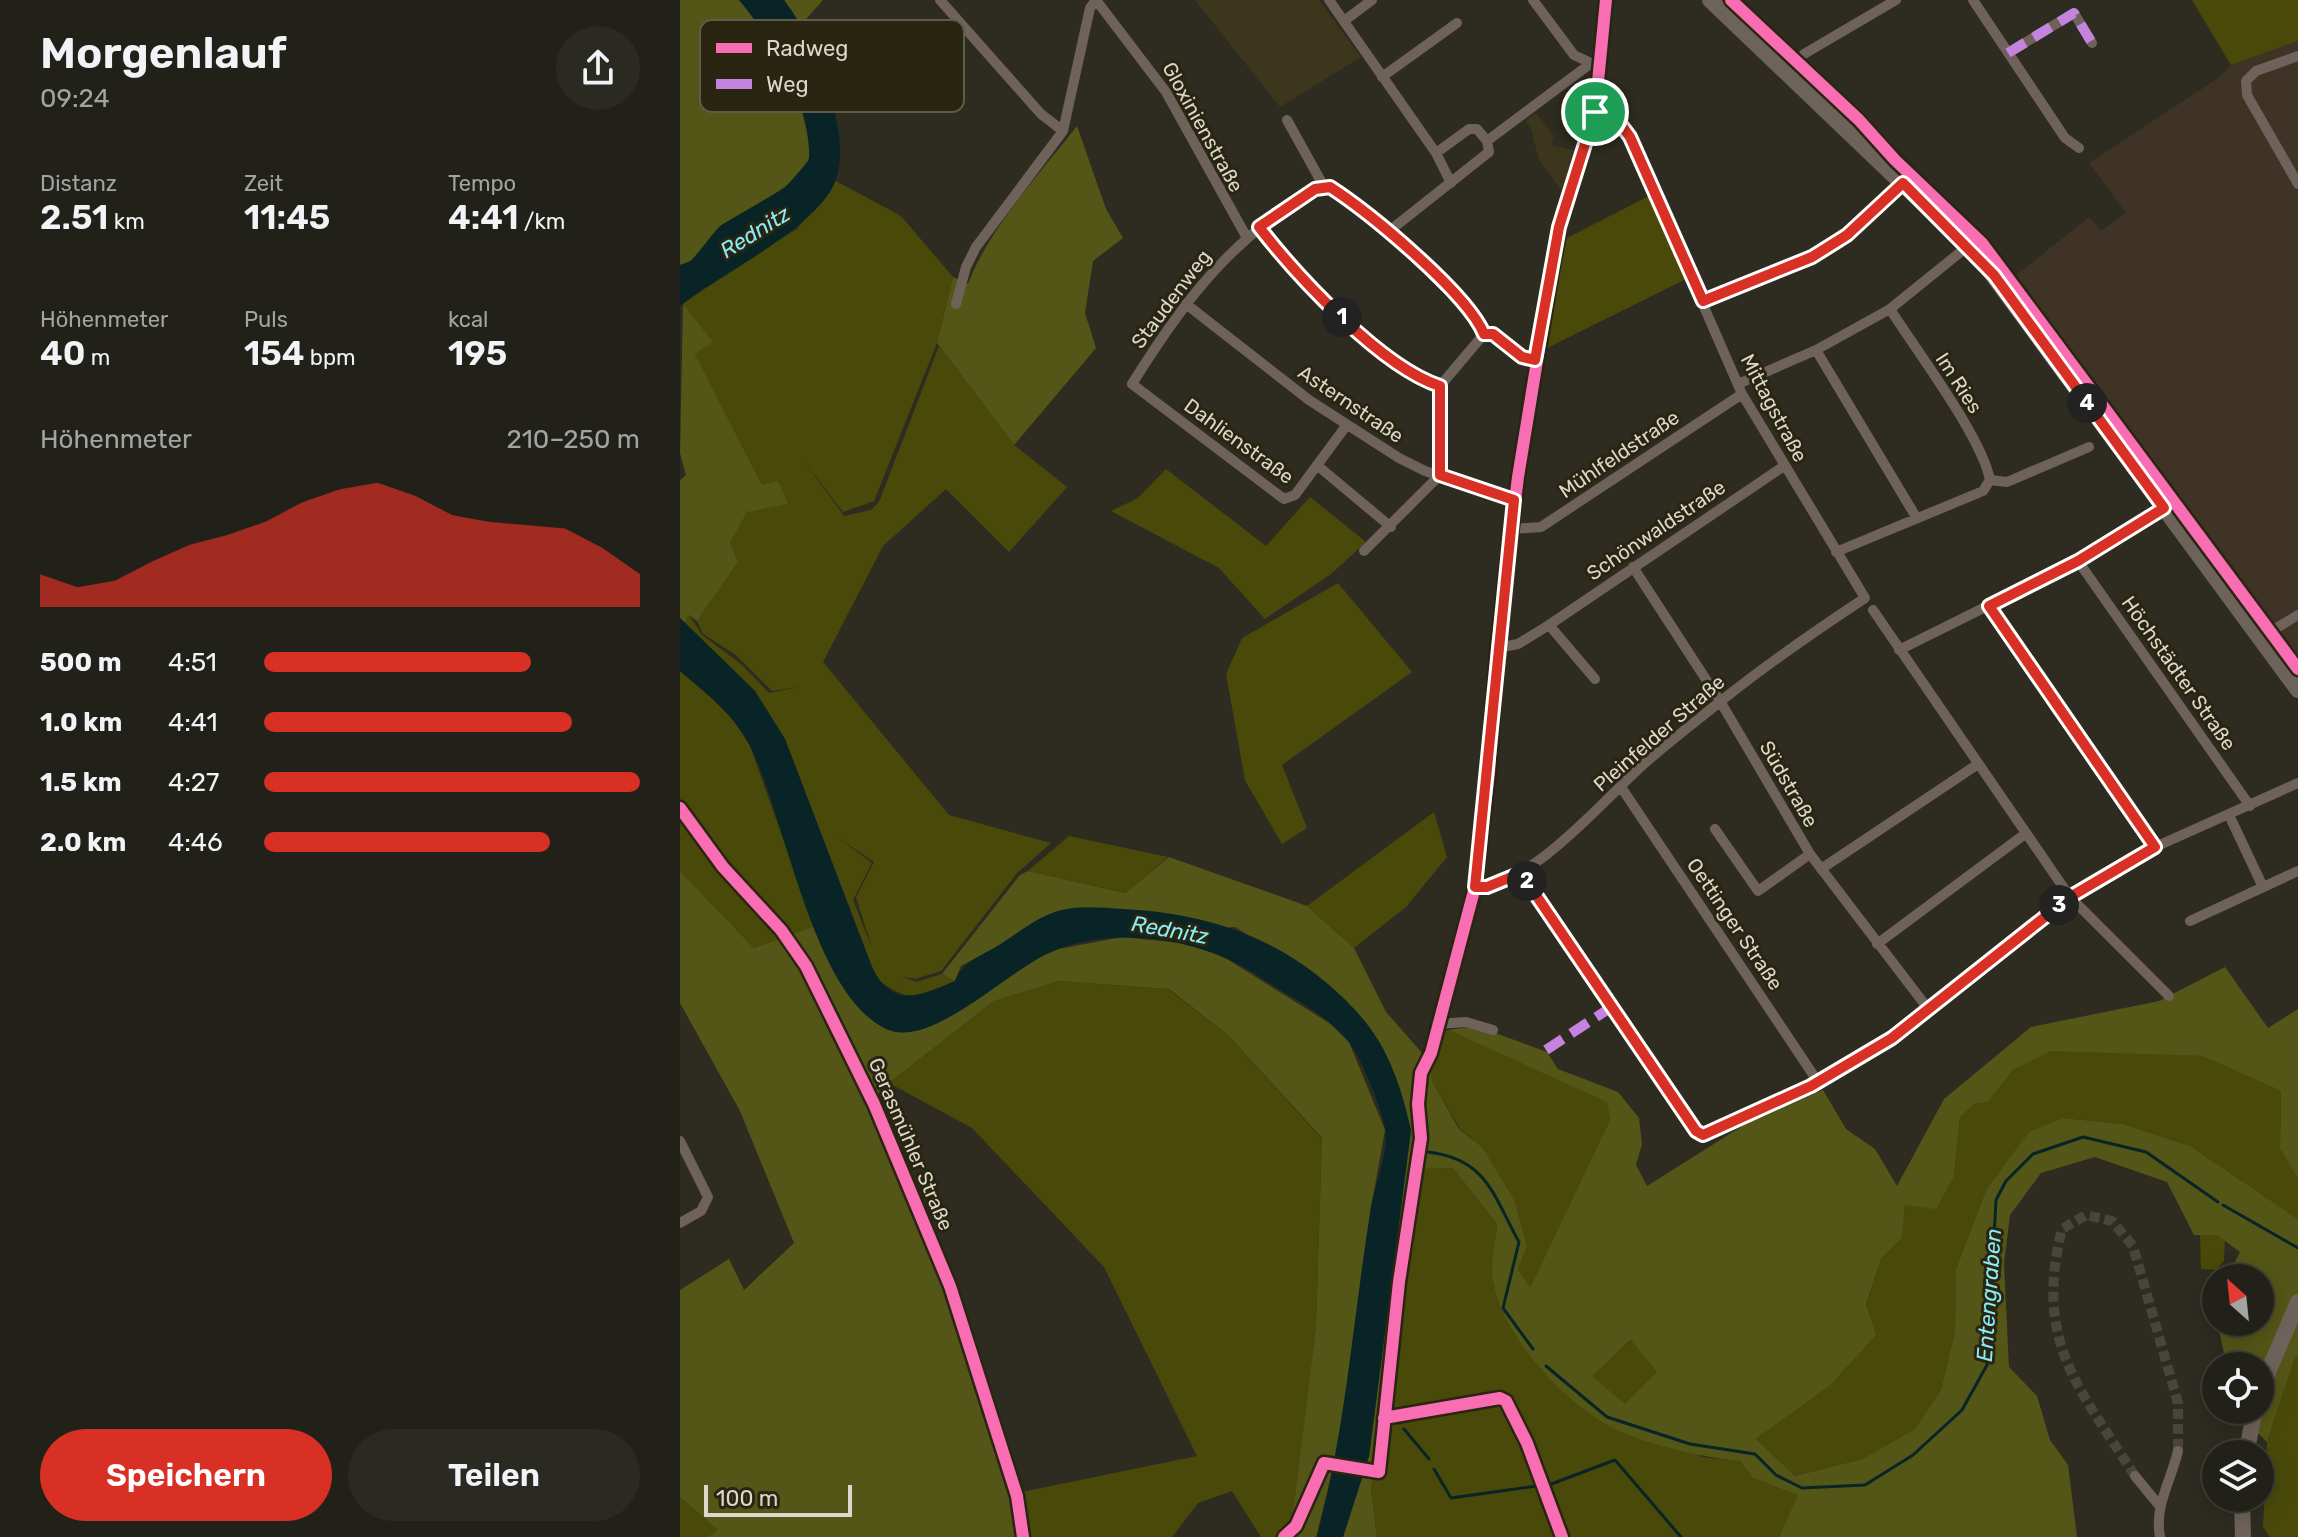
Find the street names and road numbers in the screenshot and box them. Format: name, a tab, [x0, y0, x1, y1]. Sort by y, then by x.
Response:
street label: Gloxinienstraße	[1157, 58, 1249, 196]
street label: Staudenweg	[1126, 245, 1216, 353]
street label: Im Ries	[1931, 348, 1987, 418]
street label: Mittagstraße	[1736, 350, 1812, 466]
street label: Asternstraße	[1294, 360, 1408, 448]
street label: Dahlienstraße	[1180, 393, 1298, 489]
street label: Mühlfeldstraße	[1554, 405, 1684, 503]
street label: Schönwaldstraße	[1582, 475, 1730, 585]
street label: Höchstädter Straße	[2117, 591, 2241, 755]
street label: Pleinfelder Straße	[1588, 669, 1730, 797]
street label: Südstraße	[1755, 736, 1823, 832]
street label: Oettinger Straße	[1682, 853, 1788, 995]
street label: Gerasmühler Straße	[864, 1054, 958, 1234]

